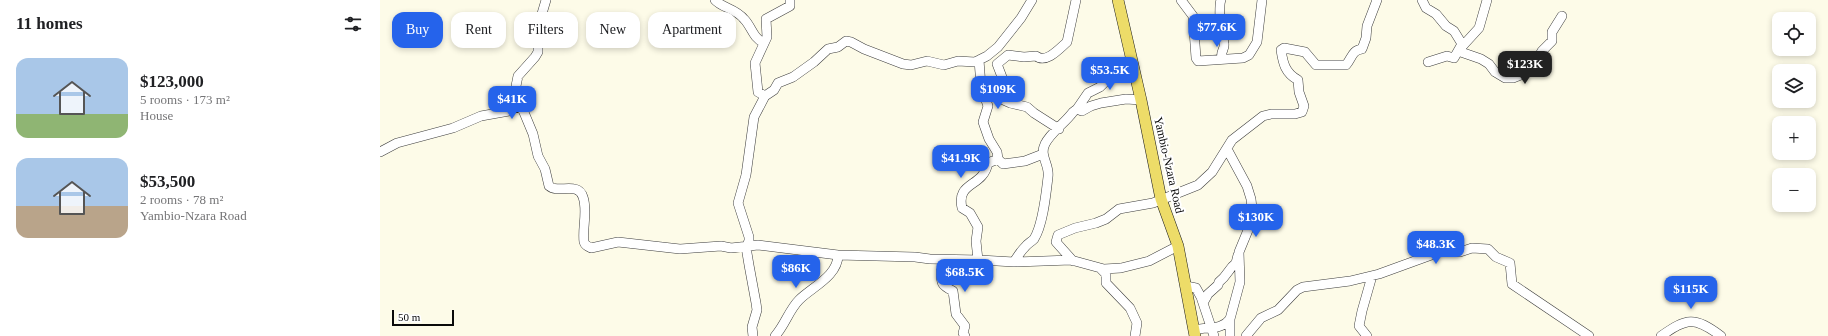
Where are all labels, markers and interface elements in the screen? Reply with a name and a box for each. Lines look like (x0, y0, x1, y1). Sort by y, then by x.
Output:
chip: Buy (392, 12, 443, 48)
chip: Rent (451, 12, 506, 48)
chip: Filters (514, 12, 578, 48)
chip: New (586, 12, 640, 48)
chip: Apartment (648, 12, 736, 48)
map controls (1772, 12, 1816, 212)
button: locate (1772, 12, 1816, 56)
icon: filters (342, 13, 364, 35)
text: 11 homes (16, 14, 83, 33)
pin: $77.6K (1184, 14, 1250, 48)
text: $77.6K (1197, 19, 1237, 34)
pin: $123K (1497, 51, 1553, 85)
text: $123K (1507, 56, 1543, 71)
pin: $53.5K (1077, 57, 1143, 91)
text: $53.5K (1090, 62, 1130, 77)
button: layers (1772, 64, 1816, 108)
text: $123,000 (140, 72, 204, 91)
icon: home (48, 74, 96, 122)
pin: $109K (970, 76, 1026, 110)
text: $109K (980, 81, 1016, 96)
pin: $41K (488, 86, 536, 120)
text: $41K (497, 91, 527, 106)
text: 5 rooms · 173 m² (140, 92, 230, 107)
text: House (140, 108, 173, 123)
street label: Yambio-Nzara Road (1151, 115, 1187, 215)
button: + (1772, 116, 1816, 160)
pin: $41.9K (928, 145, 994, 179)
text: $41.9K (941, 150, 981, 165)
button: − (1772, 168, 1816, 212)
text: $53,500 (140, 172, 195, 191)
icon: home (48, 174, 96, 222)
text: 2 rooms · 78 m² (140, 192, 223, 207)
pin: $130K (1228, 204, 1284, 238)
text: Yambio-Nzara Road (140, 208, 247, 223)
text: $130K (1238, 209, 1274, 224)
pin: $48.3K (1403, 231, 1469, 265)
text: $48.3K (1416, 236, 1456, 251)
pin: $86K (772, 255, 820, 289)
pin: $68.5K (932, 259, 998, 293)
text: $86K (781, 260, 811, 275)
text: $68.5K (945, 264, 985, 279)
pin: $115K (1663, 276, 1719, 310)
text: $115K (1673, 281, 1709, 296)
scale bar (392, 308, 454, 327)
text: 50 m (398, 311, 420, 323)

